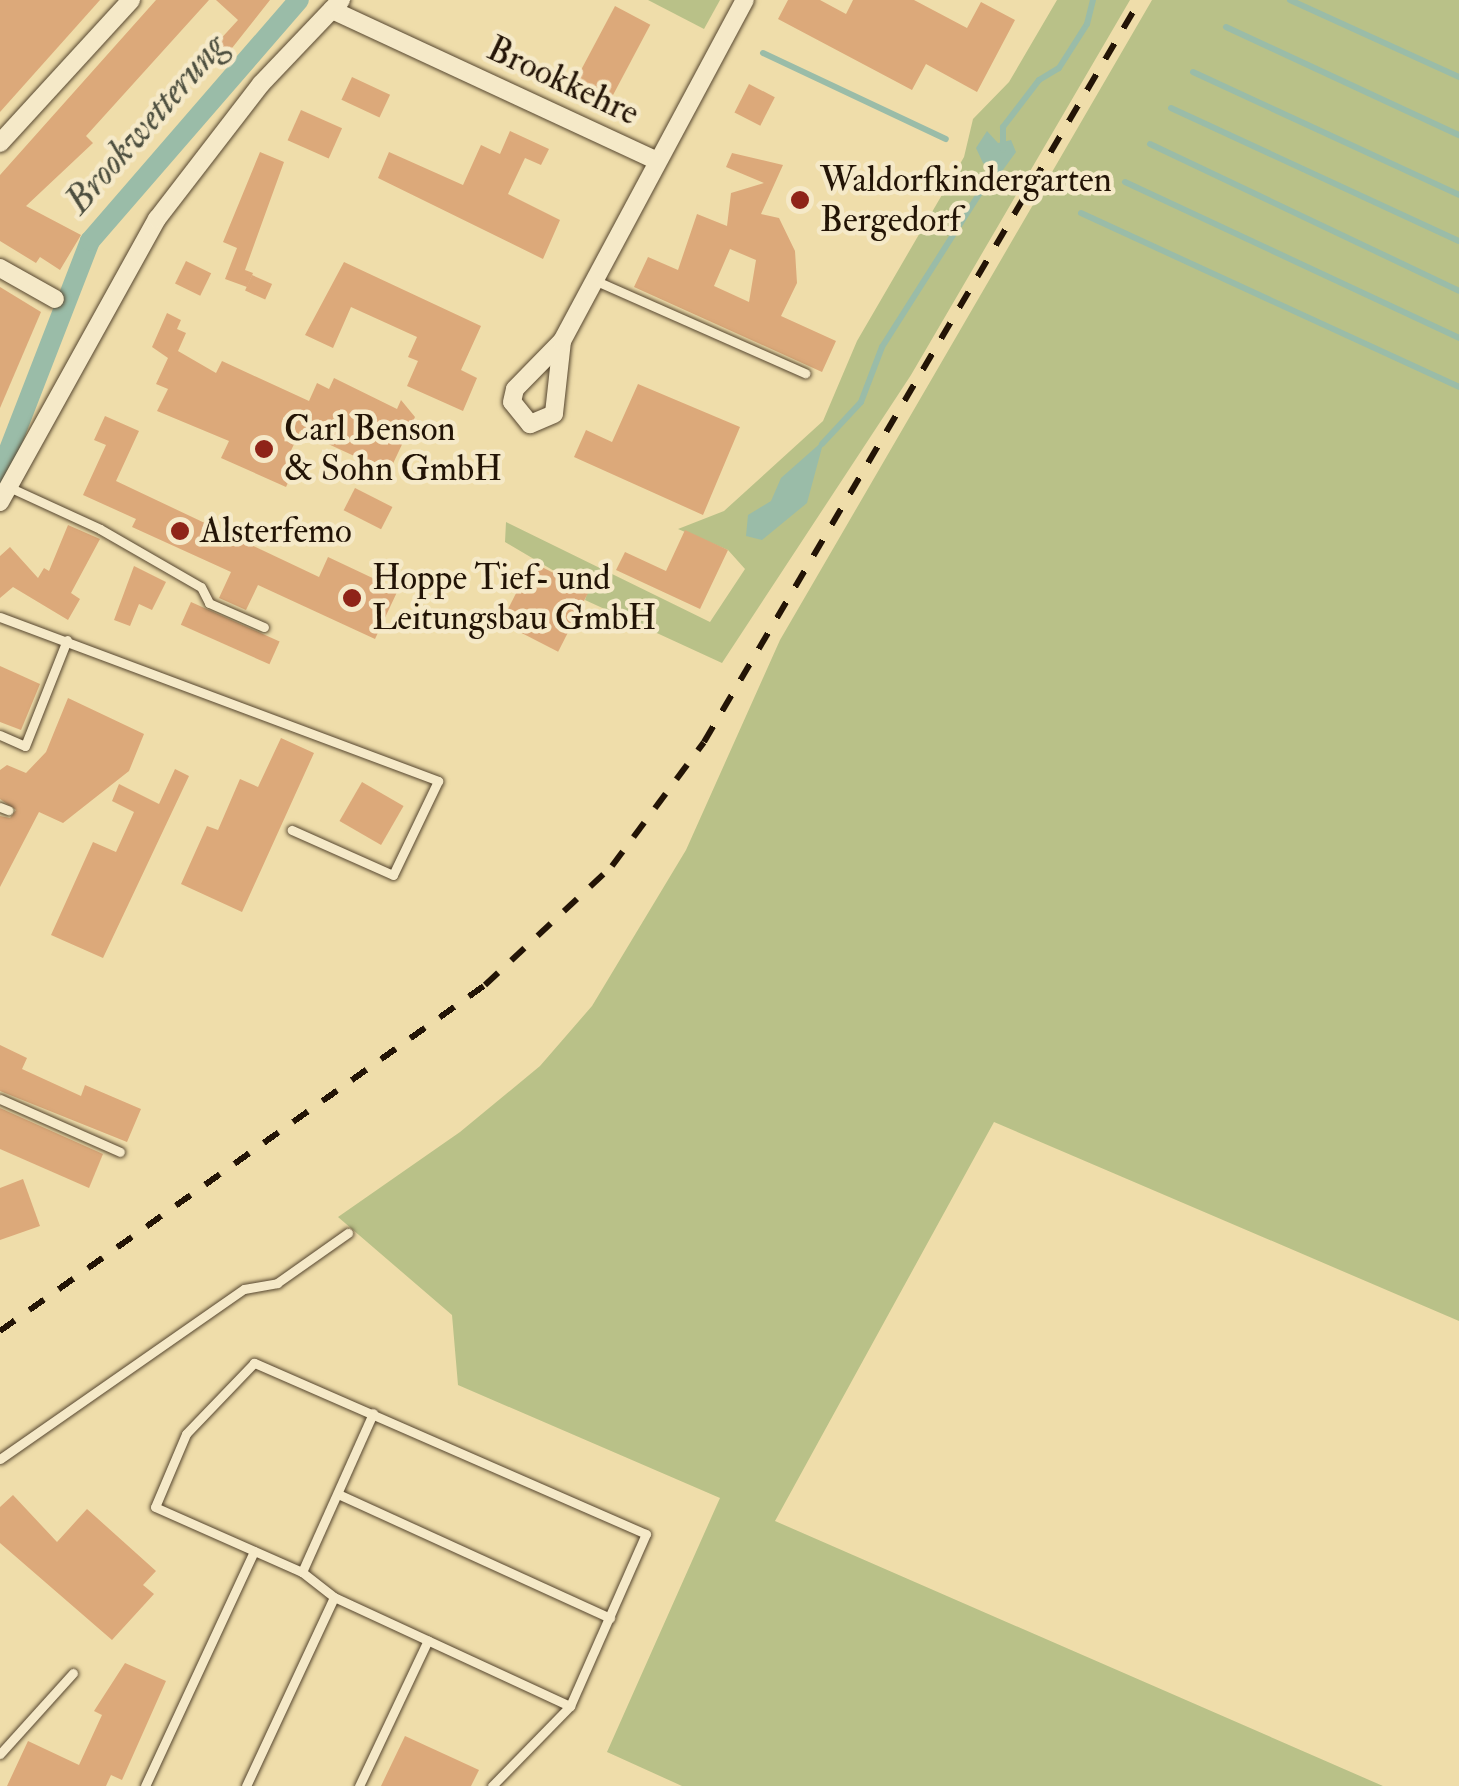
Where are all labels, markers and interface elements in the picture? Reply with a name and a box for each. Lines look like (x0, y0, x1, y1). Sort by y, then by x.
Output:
water label: Brookwetterung (55, 25, 237, 223)
street label: Brookkehre (480, 28, 646, 134)
place label: Waldorfkindergarten Bergedorf (820, 159, 1112, 241)
marker: Waldorfkindergarten Bergedorf (789, 189, 811, 211)
place label: Carl Benson & Sohn GmbH (284, 408, 502, 490)
marker: Carl Benson & Sohn GmbH (253, 438, 275, 460)
place label: Alsterfemo (200, 510, 352, 552)
marker: Alsterfemo (169, 520, 191, 542)
place label: Hoppe Tief- und Leitungsbau GmbH (372, 557, 657, 639)
marker: Hoppe Tief- und Leitungsbau GmbH (341, 587, 363, 609)

